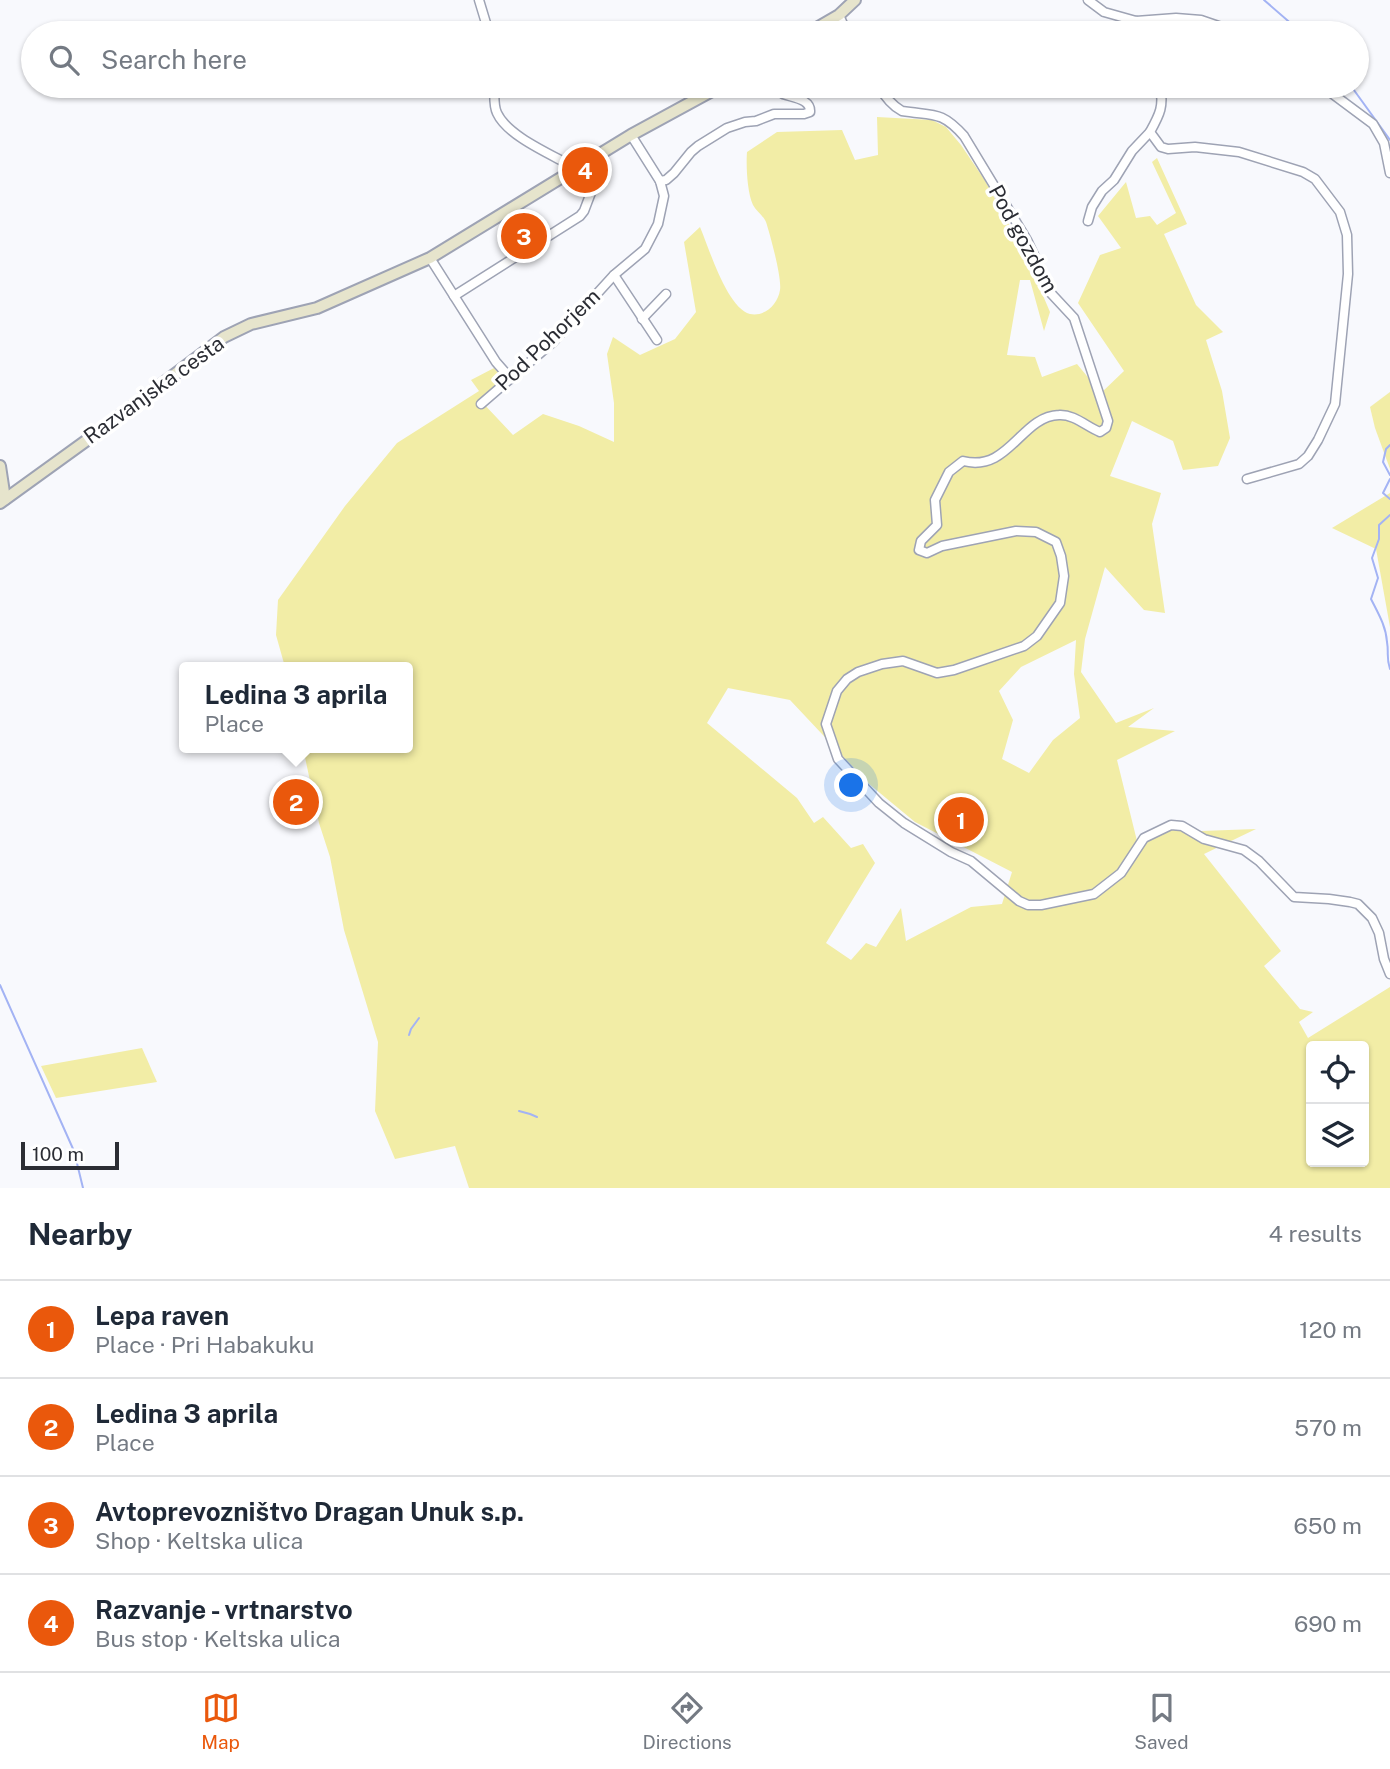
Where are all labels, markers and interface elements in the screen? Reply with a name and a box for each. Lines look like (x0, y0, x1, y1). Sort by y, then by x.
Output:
search box (21, 21, 1369, 98)
icon: search (45, 41, 83, 79)
text: Search here (101, 44, 247, 75)
pin: 4 (562, 144, 608, 196)
street label: Pod gozdom (984, 180, 1063, 297)
pin: 3 (501, 210, 547, 262)
street label: Pod Pohorjem (490, 284, 605, 396)
street label: Razvanjska cesta (79, 330, 229, 449)
popup (179, 662, 413, 753)
text: Ledina 3 aprila (204, 679, 388, 710)
text: Place (204, 710, 264, 737)
your location (834, 768, 868, 802)
pin: 2 (273, 776, 319, 828)
pin: 1 (938, 794, 984, 846)
map controls (1306, 1041, 1369, 1167)
button: locate (1306, 1041, 1369, 1104)
button: layers (1306, 1104, 1369, 1167)
scale bar (21, 1139, 119, 1171)
text: 100 m (32, 1143, 84, 1165)
text: Nearby (28, 1216, 132, 1252)
text: 4 results (1268, 1220, 1362, 1247)
text: Lepa raven (95, 1300, 229, 1331)
text: 1 (46, 1316, 56, 1343)
text: 120 m (1299, 1316, 1362, 1343)
text: Place · Pri Habakuku (95, 1331, 314, 1358)
text: Ledina 3 aprila (95, 1398, 278, 1429)
text: 2 (44, 1414, 58, 1441)
text: 570 m (1294, 1414, 1362, 1441)
text: Place (95, 1429, 155, 1456)
text: Avtoprevozništvo Dragan Unuk s.p. (95, 1496, 524, 1527)
text: 3 (43, 1512, 59, 1539)
text: 650 m (1293, 1512, 1362, 1539)
text: Shop · Keltska ulica (95, 1527, 303, 1554)
text: Razvanje - vrtnarstvo (95, 1594, 353, 1625)
text: 4 (43, 1610, 59, 1637)
text: 690 m (1294, 1610, 1362, 1637)
text: Bus stop · Keltska ulica (95, 1625, 341, 1652)
tab: Map (201, 1689, 240, 1753)
tab: Directions (642, 1689, 732, 1753)
tab: Saved (1134, 1689, 1189, 1753)

